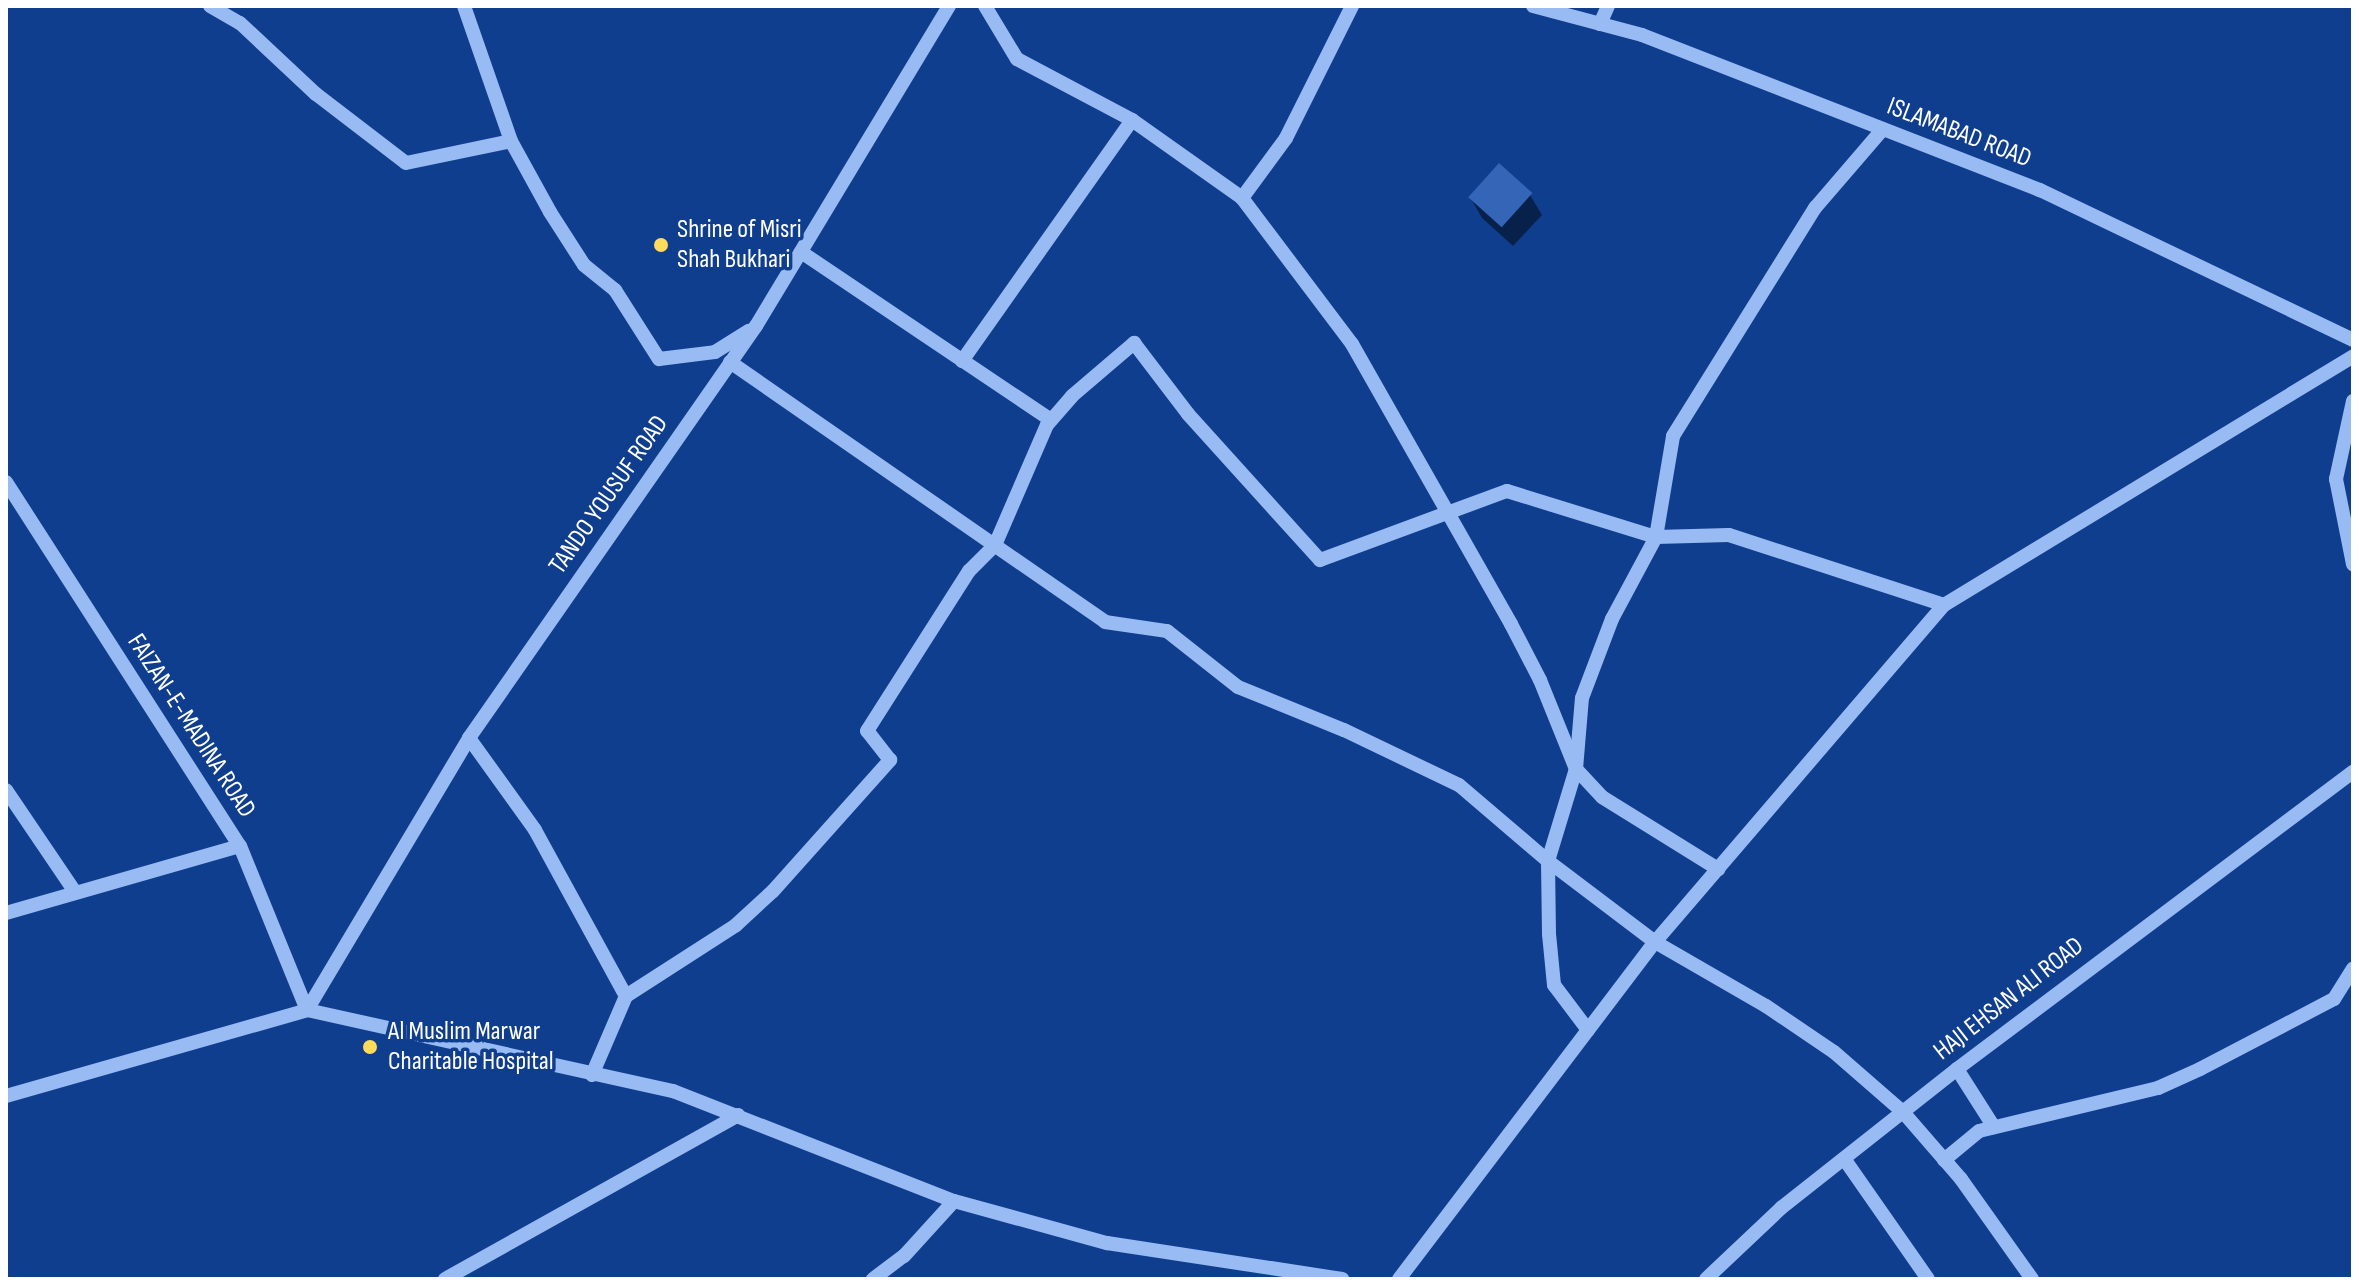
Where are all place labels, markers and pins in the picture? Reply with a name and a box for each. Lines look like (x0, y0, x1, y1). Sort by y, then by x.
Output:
place label: Shrine of Misri Shah Bukhari (677, 214, 802, 276)
marker: Shrine of Misri Shah Bukhari (652, 236, 670, 254)
place label: Al Muslim Marwar Charitable Hospital (388, 1016, 554, 1078)
marker: Al Muslim Marwar Charitable Hospital (359, 1036, 381, 1058)

